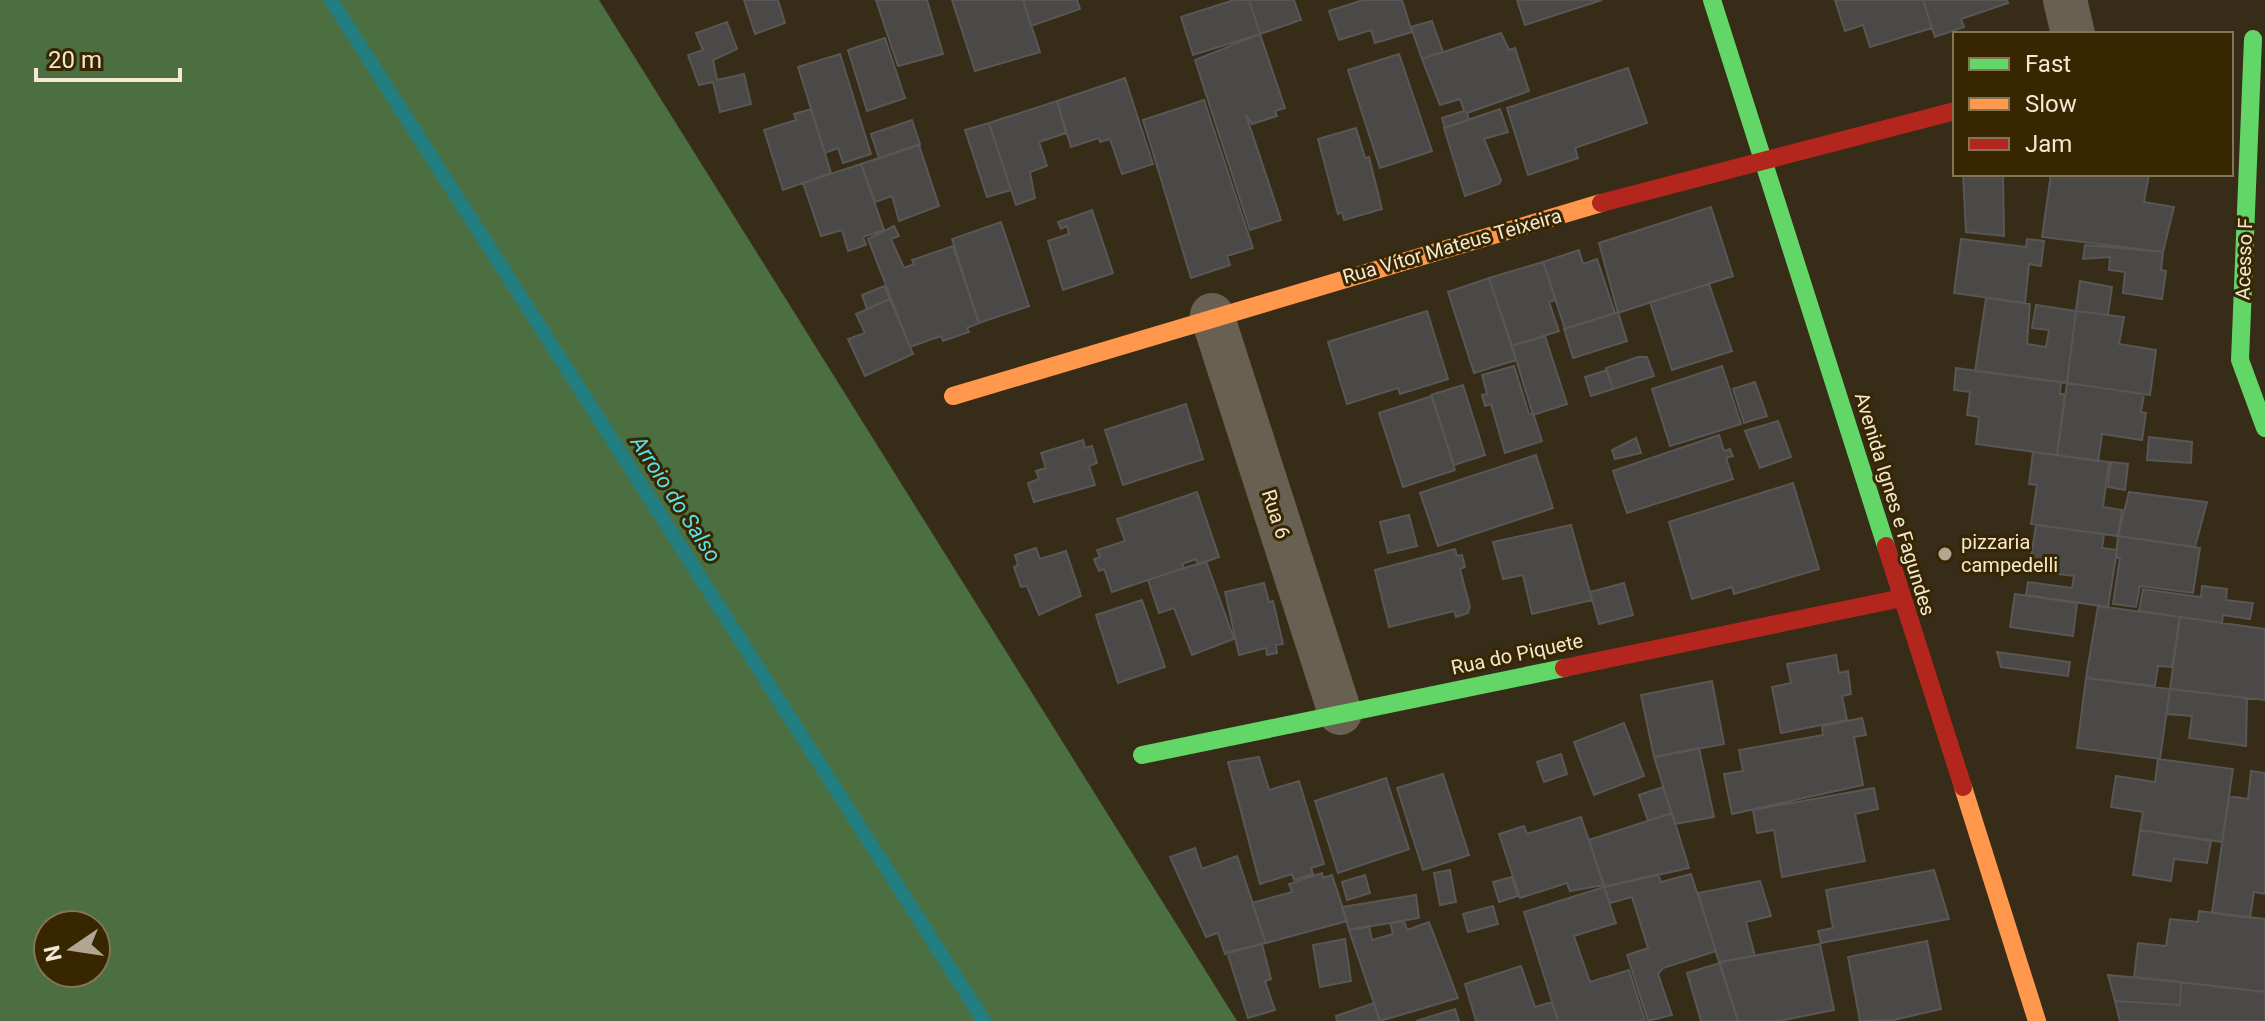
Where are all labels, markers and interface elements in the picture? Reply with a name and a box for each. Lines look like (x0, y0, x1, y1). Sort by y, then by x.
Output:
scale bar (36, 32, 180, 82)
legend (1953, 32, 2233, 176)
text: 20 m (48, 46, 102, 74)
text: Fast (2025, 50, 2071, 78)
text: Slow (2025, 90, 2077, 118)
text: Jam (2025, 130, 2072, 158)
street label: Rua Vítor Mateus Teixeira (1340, 203, 1564, 289)
street label: Acesso F (2231, 218, 2257, 300)
street label: Avenida Ignes e Fagundes (1850, 390, 1940, 618)
water label: Arroio do Salso (625, 430, 726, 567)
street label: Rua 6 (1257, 486, 1295, 542)
place label: pizzaria campedelli (1961, 530, 2058, 577)
marker: pizzaria campedelli (1936, 545, 1954, 563)
street label: Rua do Piquete (1449, 628, 1585, 680)
north arrow (32, 909, 112, 989)
text: N (39, 943, 67, 964)

